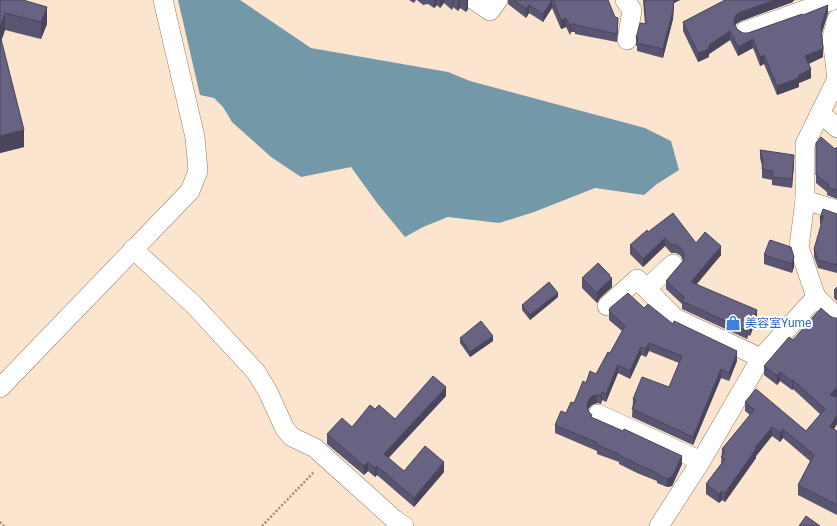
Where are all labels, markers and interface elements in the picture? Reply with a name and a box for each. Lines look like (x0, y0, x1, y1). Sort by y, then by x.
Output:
shop icon: 美容室Yume (724, 314, 742, 332)
place label: 美容室Yume (745, 316, 811, 330)

